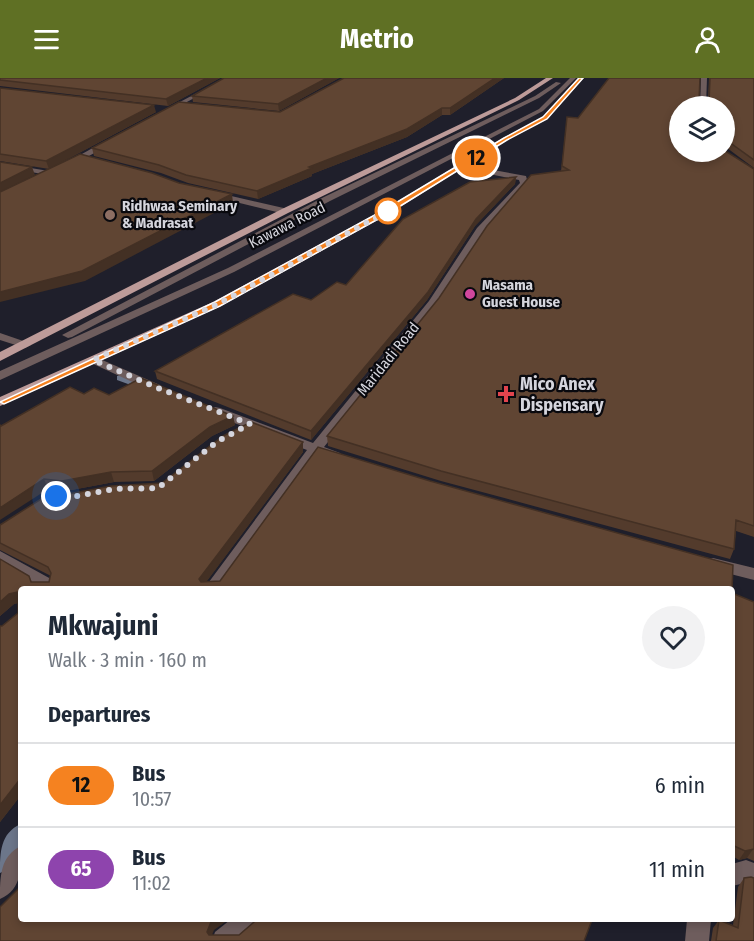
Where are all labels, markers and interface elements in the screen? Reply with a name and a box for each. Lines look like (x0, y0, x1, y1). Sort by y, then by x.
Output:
icon: menu (30, 23, 63, 56)
text: Metrio (340, 23, 414, 55)
icon: person (691, 23, 724, 56)
map controls (669, 96, 735, 162)
button: layers (669, 96, 735, 162)
line badge: 12 (449, 138, 503, 178)
text: 12 (467, 145, 485, 171)
place label: Ridhwaa Seminary & Madrasat (122, 197, 238, 232)
street label: Kawawa Road (246, 198, 328, 252)
unlabelled marker (375, 198, 401, 224)
marker: Ridhwaa Seminary & Madrasat (103, 208, 117, 222)
place label: Masama Guest House (482, 276, 561, 311)
marker: Masama Guest House (463, 287, 477, 301)
street label: Maridadi Road (353, 319, 423, 399)
place label: Mico Anex Dispensary (520, 373, 604, 416)
marker: Mico Anex Dispensary (497, 385, 515, 403)
your location (41, 481, 71, 511)
button: heart (642, 606, 705, 669)
text: Mkwajuni (48, 609, 159, 642)
text: Walk · 3 min · 160 m (48, 648, 207, 672)
text: Departures (48, 701, 150, 728)
text: Bus (132, 760, 165, 787)
text: 12 (72, 772, 90, 798)
text: 6 min (655, 772, 705, 799)
text: 10:57 (132, 787, 171, 811)
text: Bus (132, 844, 165, 871)
text: 65 (70, 856, 92, 882)
text: 11 min (649, 856, 705, 883)
text: 11:02 (132, 871, 171, 895)

